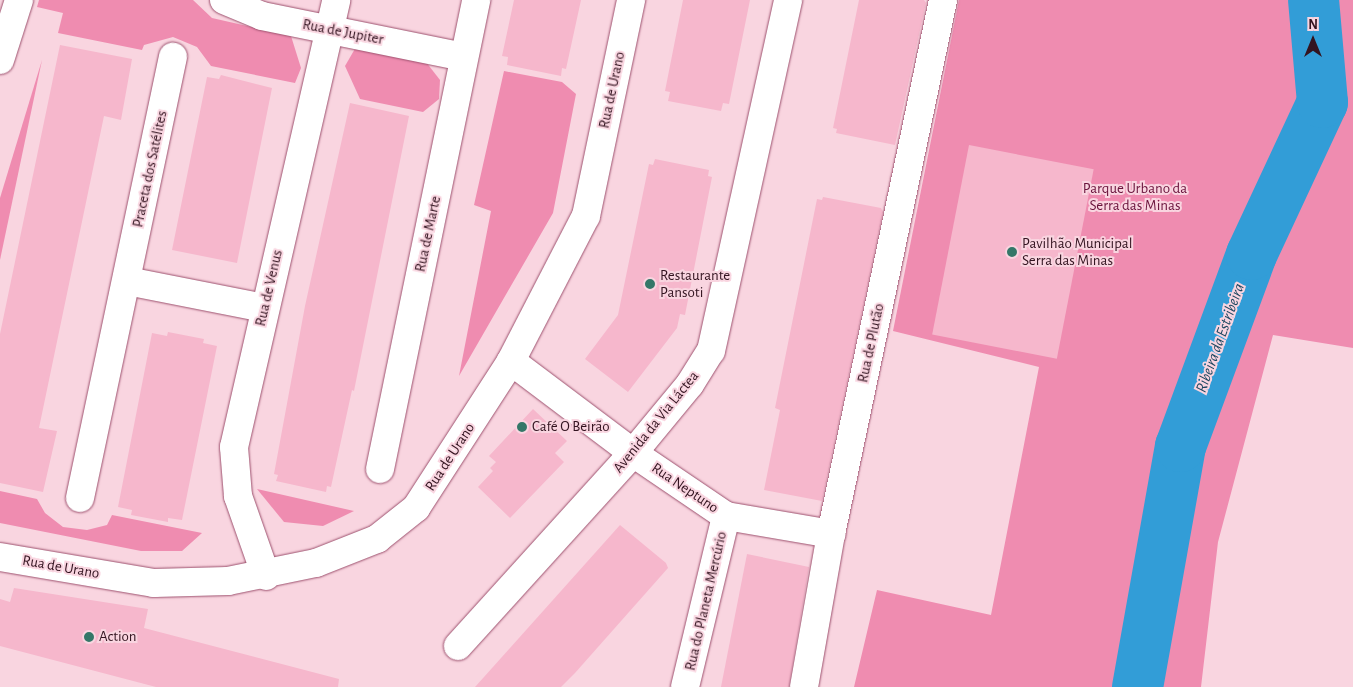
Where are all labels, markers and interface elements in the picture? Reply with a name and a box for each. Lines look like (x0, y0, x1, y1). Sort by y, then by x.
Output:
street label: Rua de Jupiter (301, 15, 385, 49)
north arrow (1288, 15, 1338, 65)
text: N (1308, 18, 1318, 32)
street label: Rua de Urano (595, 50, 629, 130)
street label: Praceta dos Satélites (129, 109, 171, 229)
park label: Parque Urbano da Serra das Minas (1083, 179, 1187, 214)
street label: Rua de Marte (411, 194, 445, 274)
place label: Pavilhão Municipal Serra das Minas (1022, 234, 1132, 269)
marker: Pavilhão Municipal Serra das Minas (1006, 246, 1018, 258)
street label: Rua de Venus (251, 248, 287, 328)
place label: Restaurante Pansoti (660, 266, 730, 301)
marker: Restaurante Pansoti (644, 278, 656, 290)
water label: Ribeira da Estribeira (1191, 281, 1249, 395)
street label: Rua de Plutão (854, 302, 888, 384)
street label: Avenida da Via Láctea (609, 367, 703, 477)
place label: Café O Beirão (532, 418, 610, 436)
street label: Rua de Urano (421, 419, 479, 495)
marker: Café O Beirão (516, 421, 528, 433)
street label: Rua Neptuno (648, 459, 722, 517)
street label: Rua do Planeta Mercúrio (681, 530, 731, 672)
street label: Rua de Urano (21, 551, 101, 583)
place label: Action (99, 628, 137, 646)
marker: Action (83, 631, 95, 643)

